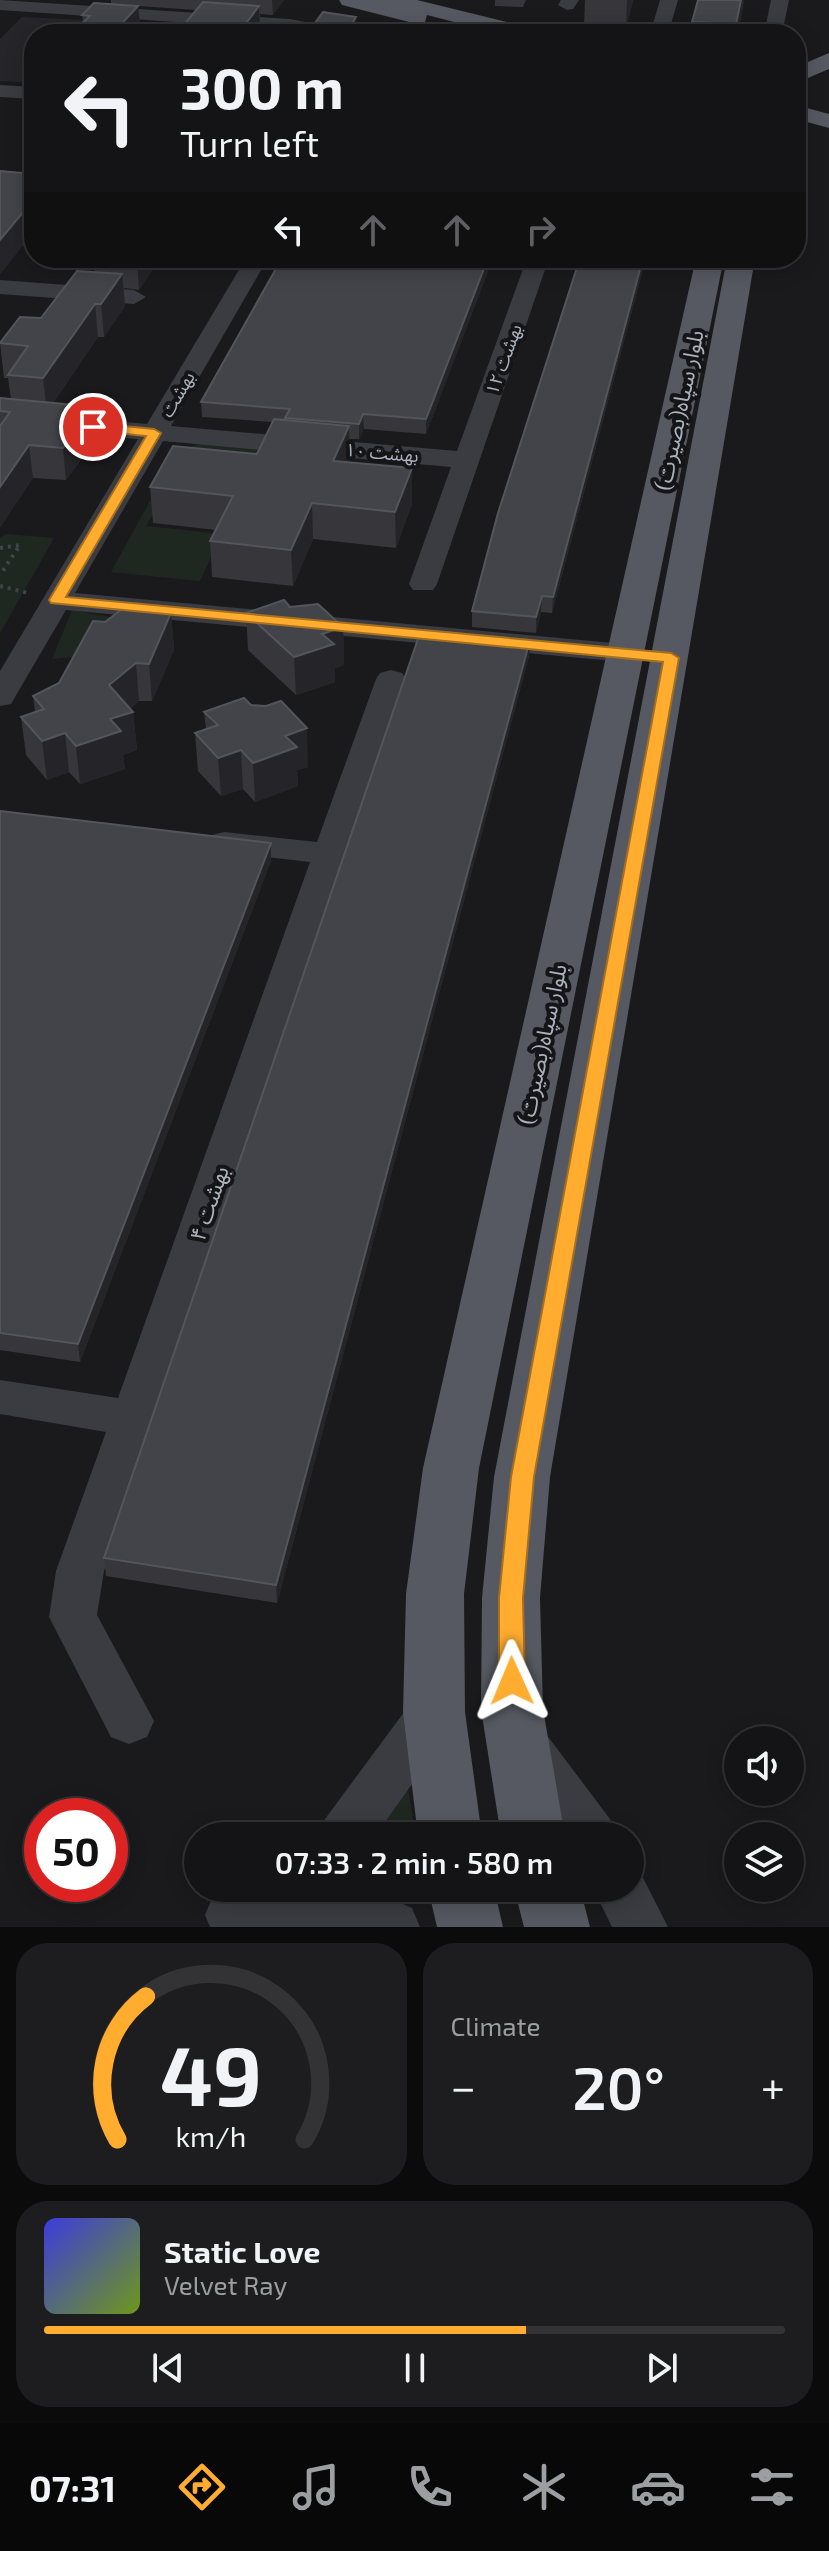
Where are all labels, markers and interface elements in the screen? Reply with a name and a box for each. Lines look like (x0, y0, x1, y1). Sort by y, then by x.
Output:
text: 300 m (180, 53, 344, 120)
icon: left (48, 56, 152, 160)
text: Turn left (180, 121, 319, 164)
icon: left (267, 208, 311, 252)
icon: ahead (351, 208, 395, 252)
icon: ahead (435, 208, 479, 252)
icon: right (519, 208, 563, 252)
street label: بهشت ۱۲ (480, 321, 526, 397)
street label: بلوار سپاه(بصیرت) (648, 327, 711, 493)
street label: بهشت (155, 367, 199, 421)
pin (59, 393, 127, 461)
icon: arrive (71, 405, 115, 449)
street label: بهشت ۱۰ (344, 438, 420, 466)
street label: بلوار سپاه(بصیرت) (511, 961, 574, 1127)
street label: بهشت ۴ (183, 1162, 234, 1244)
position arrow (470, 1639, 554, 1723)
map controls (724, 1726, 804, 1902)
button: sound (724, 1726, 804, 1806)
speed limit sign: 50 (24, 1798, 128, 1902)
button: layers (724, 1822, 804, 1902)
text: 07:33 · 2 min · 580 m (275, 1844, 553, 1880)
text: Climate (451, 2010, 540, 2041)
text: 49 (160, 2023, 262, 2123)
text: 20° (572, 2050, 665, 2122)
text: − (451, 2059, 476, 2112)
text: + (761, 2059, 785, 2112)
text: km/h (176, 2118, 247, 2153)
text: Static Love (164, 2233, 320, 2269)
text: Velvet Ray (164, 2269, 287, 2300)
icon: previous (146, 2346, 190, 2390)
icon: pause (393, 2346, 437, 2390)
icon: next (640, 2346, 684, 2390)
icon: directions (174, 2459, 230, 2515)
icon: music (288, 2459, 344, 2515)
icon: phone (402, 2459, 458, 2515)
icon: climate (516, 2459, 572, 2515)
icon: car (630, 2459, 686, 2515)
icon: filters (744, 2459, 800, 2515)
text: 07:31 (29, 2466, 116, 2509)

